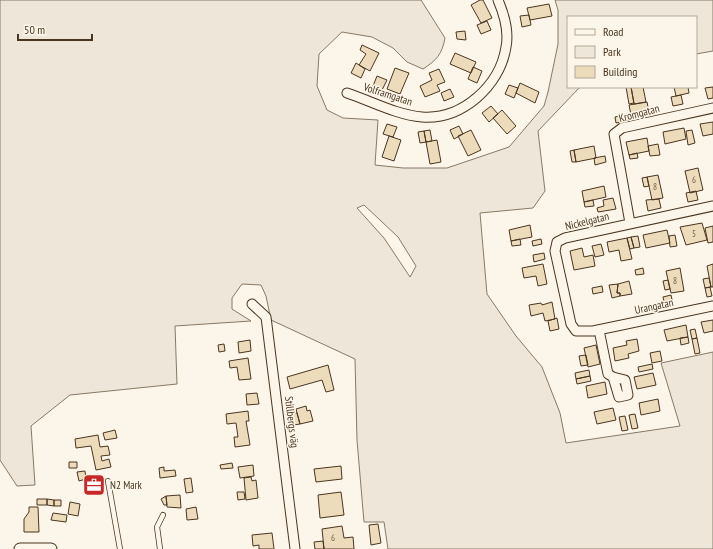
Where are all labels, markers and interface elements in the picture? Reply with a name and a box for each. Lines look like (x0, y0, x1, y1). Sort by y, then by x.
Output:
scale bar (18, 16, 92, 42)
legend (567, 16, 697, 88)
text: 50 m (24, 22, 45, 37)
text: Road (603, 24, 623, 39)
text: Park (603, 44, 621, 59)
text: Building (603, 64, 638, 79)
street label: Volframgatan (361, 79, 414, 109)
street label: Kromgatan (617, 101, 661, 125)
house number: 6 (692, 174, 696, 185)
house number: 8 (653, 181, 657, 192)
street label: Nickelgatan (564, 209, 611, 233)
house number: 5 (692, 228, 696, 239)
house number: 8 (673, 275, 677, 286)
street label: Urangatan (633, 295, 675, 317)
street label: Stillbergs väg (282, 395, 302, 449)
office icon: N2 Mark (81, 472, 107, 498)
place label: N2 Mark (110, 478, 143, 492)
house number: 6 (331, 532, 335, 543)

